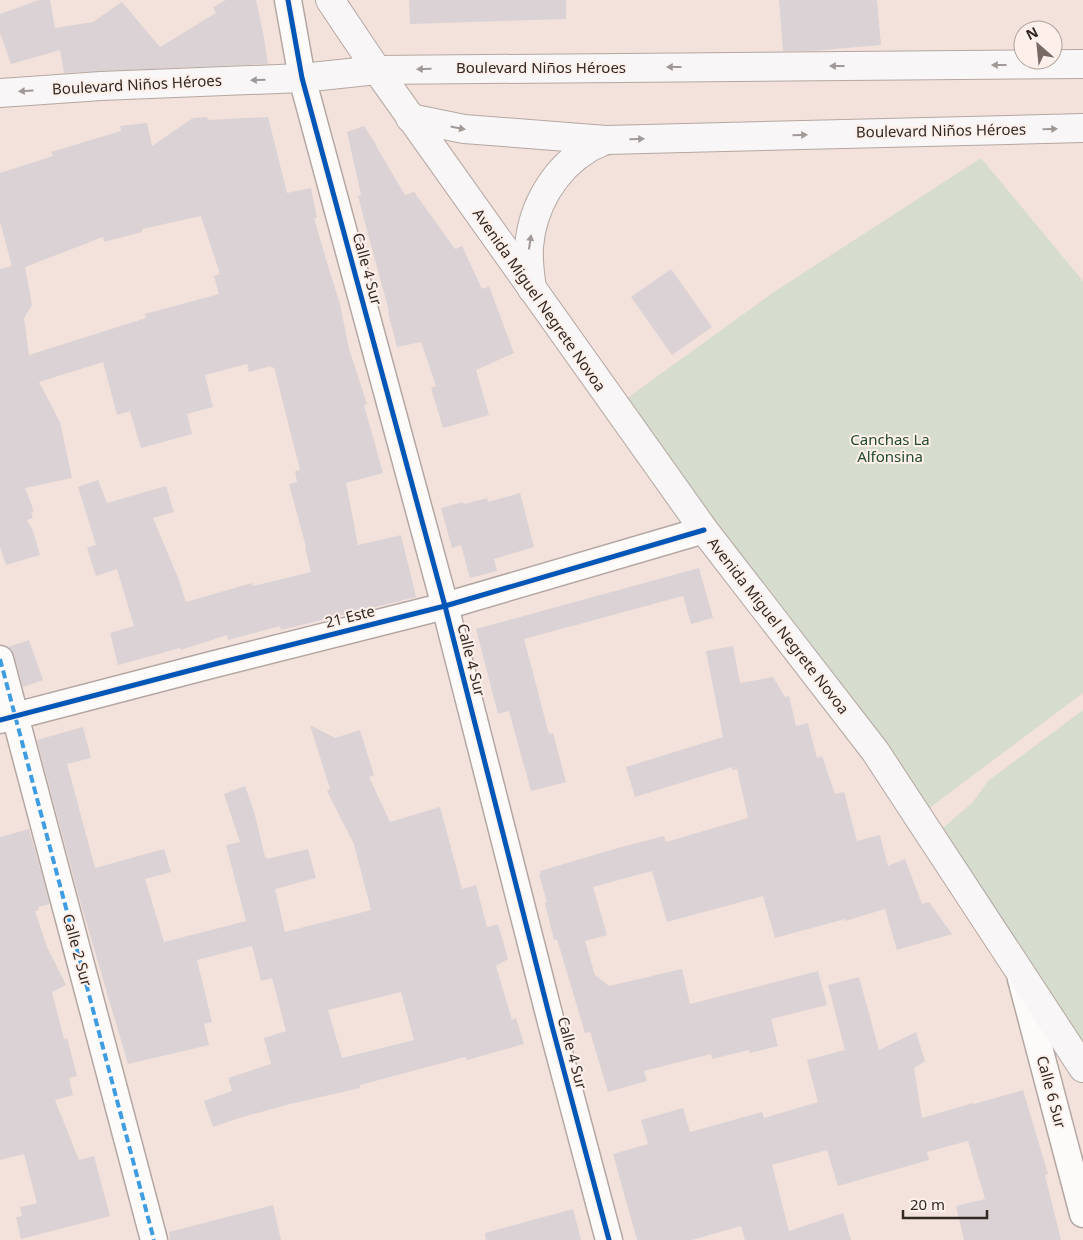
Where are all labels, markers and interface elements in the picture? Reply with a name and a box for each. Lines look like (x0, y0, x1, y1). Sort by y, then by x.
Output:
north arrow (1013, 20, 1063, 70)
text: N (1022, 22, 1041, 44)
street label: Boulevard Niños Héroes (456, 57, 626, 77)
one-way arrow (991, 61, 1007, 69)
one-way arrow (829, 62, 845, 70)
one-way arrow (666, 63, 682, 71)
one-way arrow (416, 65, 432, 73)
street label: Boulevard Niños Héroes (52, 70, 222, 98)
one-way arrow (250, 76, 266, 84)
one-way arrow (18, 88, 34, 96)
street label: Boulevard Niños Héroes (856, 119, 1026, 141)
one-way arrow (450, 124, 466, 132)
one-way arrow (1042, 124, 1058, 132)
one-way arrow (792, 131, 808, 139)
one-way arrow (630, 135, 646, 143)
street label: Avenida Miguel Negrete Novoa (469, 204, 611, 395)
street label: Calle 4 Sur (349, 230, 387, 307)
one-way arrow (526, 234, 534, 250)
park label: Canchas La Alfonsina (850, 429, 930, 466)
street label: Avenida Miguel Negrete Novoa (703, 533, 854, 718)
street label: 21 Este (323, 600, 377, 632)
street label: Calle 4 Sur (453, 621, 491, 698)
street label: Calle 2 Sur (59, 911, 97, 988)
street label: Calle 4 Sur (554, 1014, 592, 1091)
street label: Calle 6 Sur (1033, 1053, 1071, 1130)
scale bar (903, 1188, 987, 1220)
text: 20 m (910, 1194, 945, 1214)

